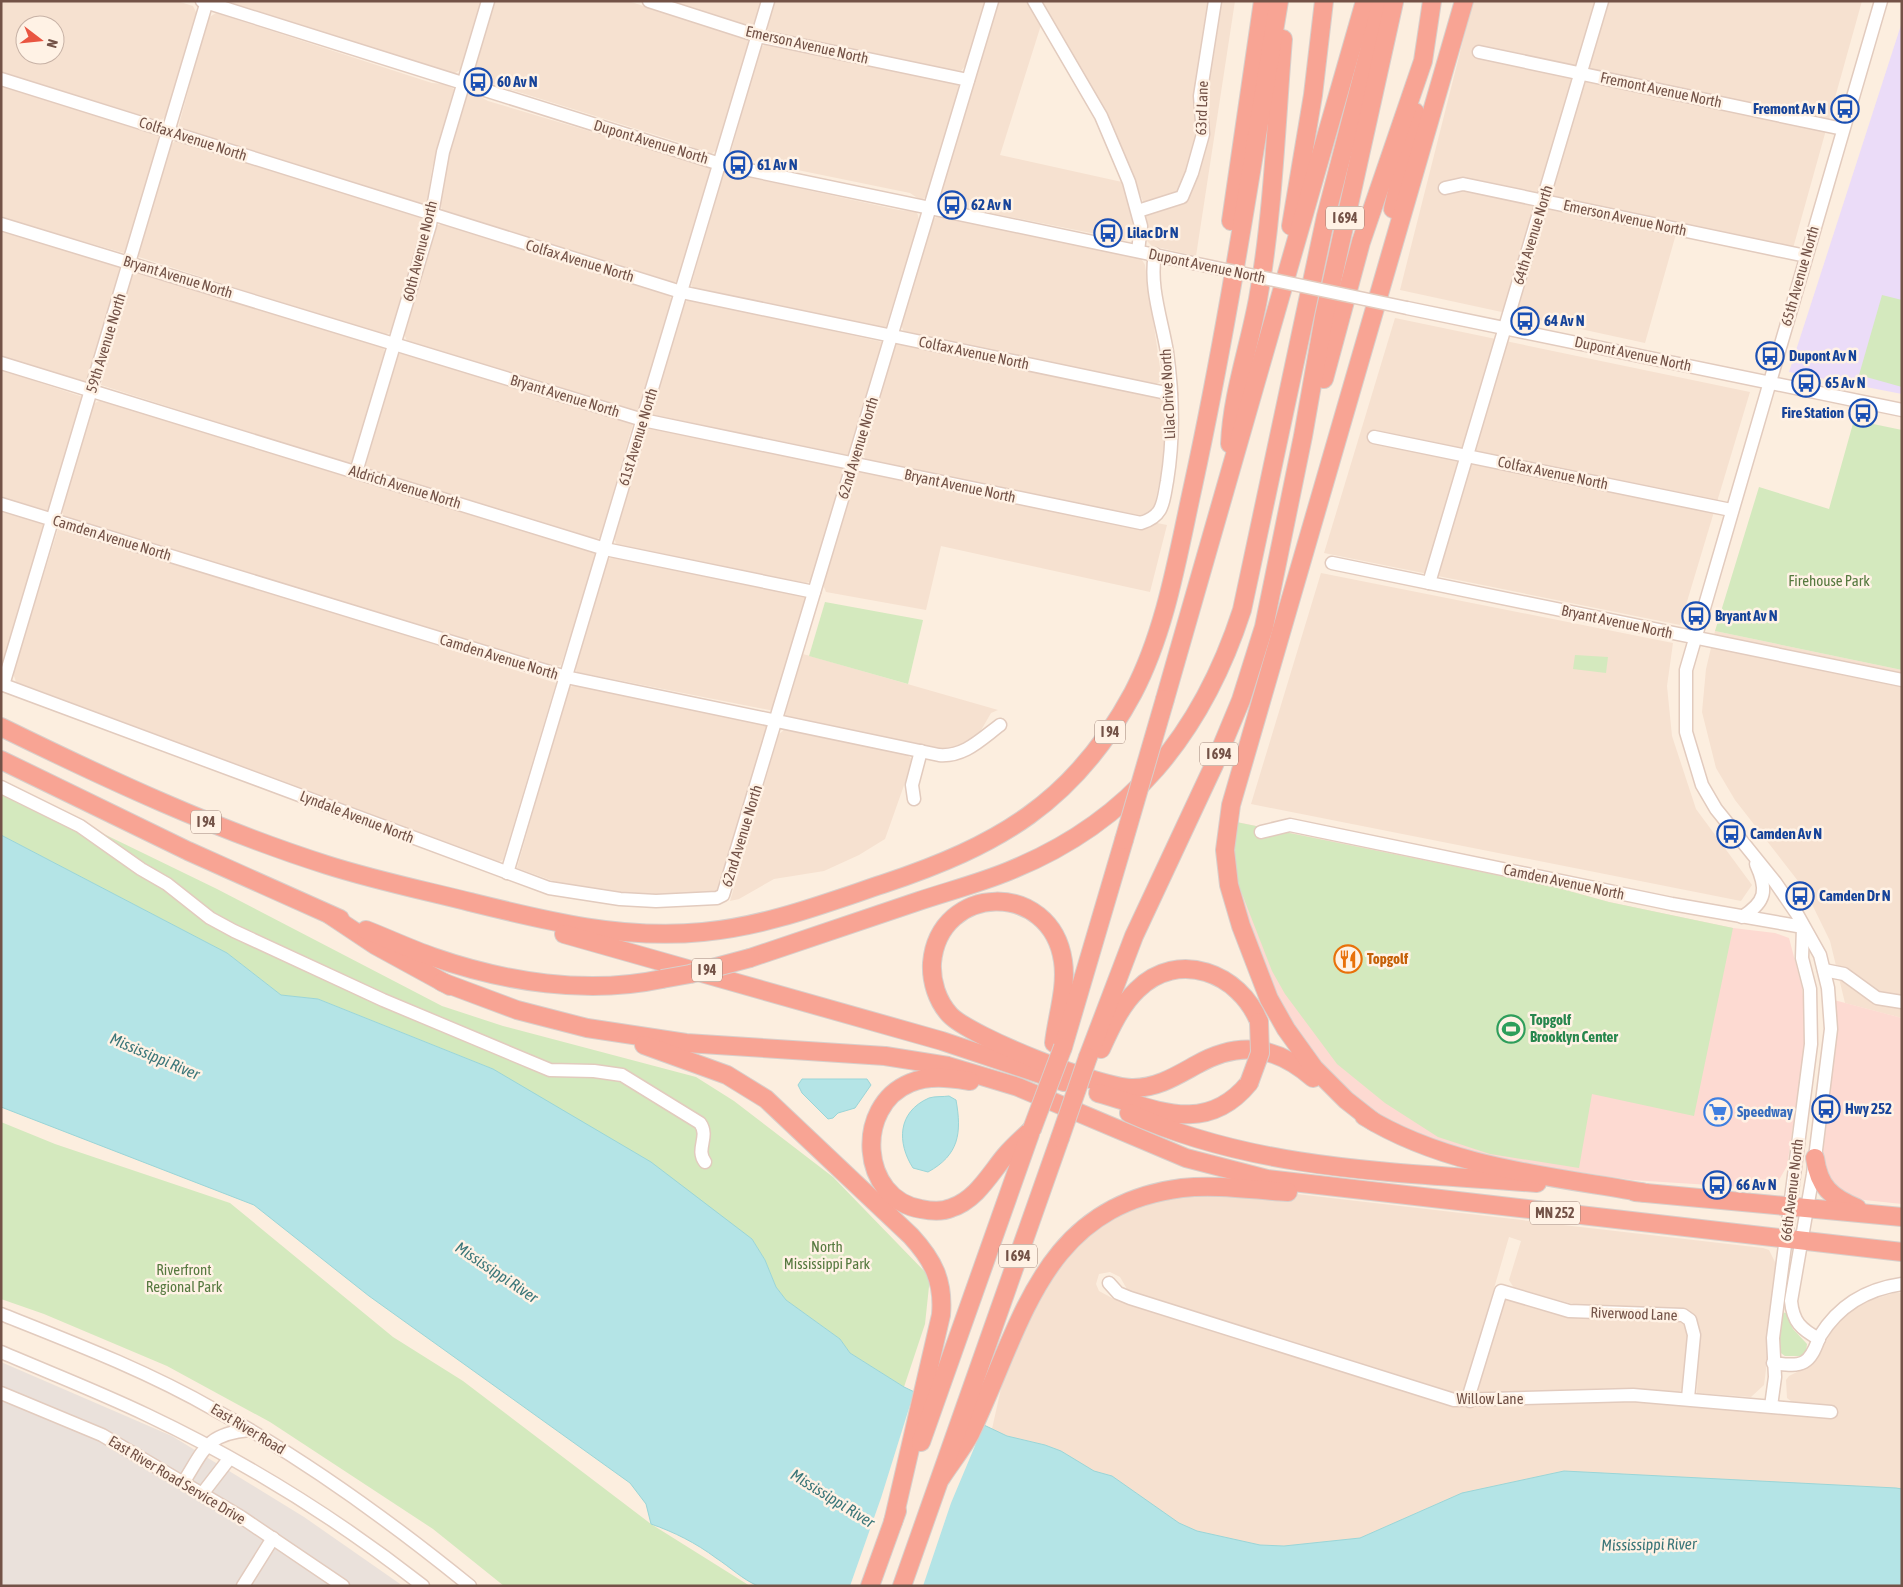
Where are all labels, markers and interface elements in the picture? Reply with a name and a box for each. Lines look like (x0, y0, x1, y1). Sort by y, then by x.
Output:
north arrow (15, 15, 65, 65)
street label: Emerson Avenue North (744, 22, 870, 67)
text: N (44, 37, 61, 50)
bus stop icon: 60 Av N (463, 67, 493, 97)
street label: Fremont Avenue North (1599, 68, 1723, 111)
place label: 60 Av N (497, 73, 538, 90)
street label: 63rd Lane (1192, 80, 1211, 136)
bus stop icon: Fremont Av N (1830, 94, 1860, 124)
place label: Fremont Av N (1753, 100, 1826, 117)
street label: Colfax Avenue North (137, 113, 249, 164)
street label: Dupont Avenue North (592, 116, 710, 167)
bus stop icon: 61 Av N (723, 150, 753, 180)
place label: 61 Av N (757, 156, 798, 173)
street label: 64th Avenue North (1509, 183, 1556, 287)
bus stop icon: 62 Av N (937, 190, 967, 220)
place label: 62 Av N (971, 196, 1012, 213)
street label: Emerson Avenue North (1562, 196, 1688, 239)
street label: 60th Avenue North (399, 199, 440, 303)
road number: I 694 (1326, 207, 1364, 230)
bus stop icon: Lilac Dr N (1093, 218, 1123, 248)
place label: Lilac Dr N (1127, 224, 1179, 241)
street label: 65th Avenue North (1777, 224, 1822, 328)
street label: Colfax Avenue North (524, 236, 636, 285)
street label: Dupont Avenue North (1147, 245, 1267, 286)
street label: Bryant Avenue North (121, 252, 235, 301)
street label: 59th Avenue North (82, 291, 129, 395)
bus stop icon: 64 Av N (1510, 306, 1540, 336)
place label: 64 Av N (1544, 312, 1585, 329)
street label: Colfax Avenue North (917, 333, 1031, 373)
street label: Dupont Avenue North (1573, 333, 1693, 374)
bus stop icon: Dupont Av N (1755, 341, 1785, 371)
place label: Dupont Av N (1789, 347, 1857, 364)
street label: Lilac Drive North (1157, 348, 1178, 440)
bus stop icon: 65 Av N (1791, 368, 1821, 398)
street label: Bryant Avenue North (508, 371, 622, 420)
place label: 65 Av N (1825, 374, 1866, 391)
street label: 61st Avenue North (615, 386, 660, 488)
street label: 62nd Avenue North (834, 395, 881, 501)
bus stop icon: Fire Station (1848, 398, 1878, 428)
place label: Fire Station (1782, 404, 1844, 421)
street label: Colfax Avenue North (1496, 453, 1610, 493)
street label: Aldrich Avenue North (347, 461, 463, 512)
street label: Bryant Avenue North (903, 465, 1017, 506)
street label: Camden Avenue North (51, 511, 174, 564)
park label: Firehouse Park (1788, 572, 1870, 589)
street label: Bryant Avenue North (1560, 601, 1674, 642)
bus stop icon: Bryant Av N (1681, 601, 1711, 631)
place label: Bryant Av N (1715, 607, 1778, 624)
street label: Camden Avenue North (438, 630, 561, 683)
road number: I 94 (1095, 720, 1125, 744)
road number: I 694 (1200, 742, 1238, 766)
street label: 62nd Avenue North (718, 783, 765, 889)
street label: Lyndale Avenue North (298, 787, 417, 846)
road number: I 94 (191, 810, 221, 834)
bus stop icon: Camden Av N (1716, 819, 1746, 849)
place label: Camden Av N (1750, 825, 1822, 842)
street label: Camden Avenue North (1502, 860, 1626, 903)
bus stop icon: Camden Dr N (1785, 881, 1815, 911)
place label: Camden Dr N (1819, 887, 1891, 904)
restaurant icon: Topgolf (1333, 944, 1363, 974)
place label: Topgolf (1367, 950, 1409, 967)
road number: I 94 (692, 958, 722, 982)
place label: Topgolf Brooklyn Center (1530, 1011, 1618, 1045)
sports icon: Topgolf Brooklyn Center (1496, 1014, 1526, 1044)
water label: Mississippi River (107, 1029, 204, 1084)
bus stop icon: Hwy 252 (1811, 1094, 1841, 1124)
supermarket icon: Speedway (1703, 1097, 1733, 1127)
place label: Hwy 252 (1845, 1100, 1892, 1117)
place label: Speedway (1737, 1103, 1794, 1120)
street label: 66th Avenue North (1777, 1138, 1806, 1242)
bus stop icon: 66 Av N (1702, 1170, 1732, 1200)
place label: 66 Av N (1736, 1176, 1777, 1193)
road number: MN 252 (1530, 1202, 1580, 1224)
water label: Mississippi River (452, 1238, 543, 1308)
park label: North Mississippi Park (784, 1238, 871, 1272)
road number: I 694 (999, 1244, 1037, 1268)
park label: Riverfront Regional Park (146, 1261, 223, 1295)
street label: Riverwood Lane (1590, 1303, 1678, 1324)
street label: Willow Lane (1457, 1390, 1524, 1407)
street label: East River Road (208, 1400, 289, 1457)
street label: East River Road Service Drive (106, 1432, 249, 1527)
water label: Mississippi River (787, 1465, 879, 1532)
water label: Mississippi River (1601, 1534, 1698, 1555)

